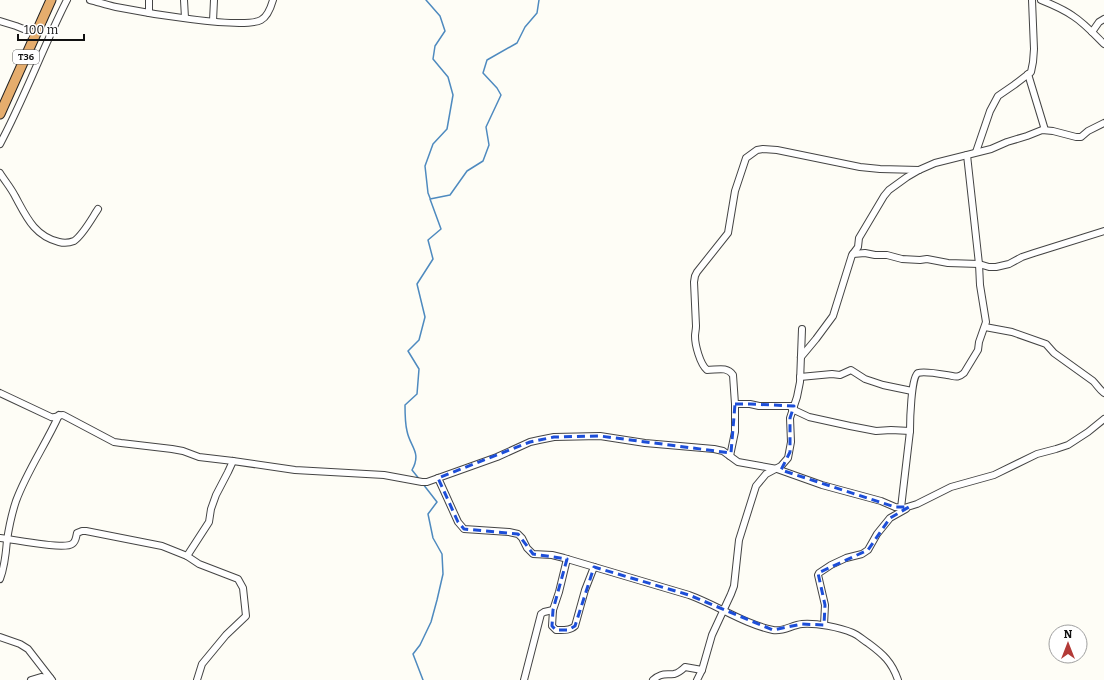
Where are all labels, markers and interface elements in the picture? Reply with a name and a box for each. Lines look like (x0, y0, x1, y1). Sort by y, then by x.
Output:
scale bar (18, 16, 84, 42)
text: 100 m (24, 23, 59, 37)
road number: T36 (13, 50, 39, 64)
north arrow (1048, 624, 1088, 664)
text: N (1064, 628, 1073, 641)

